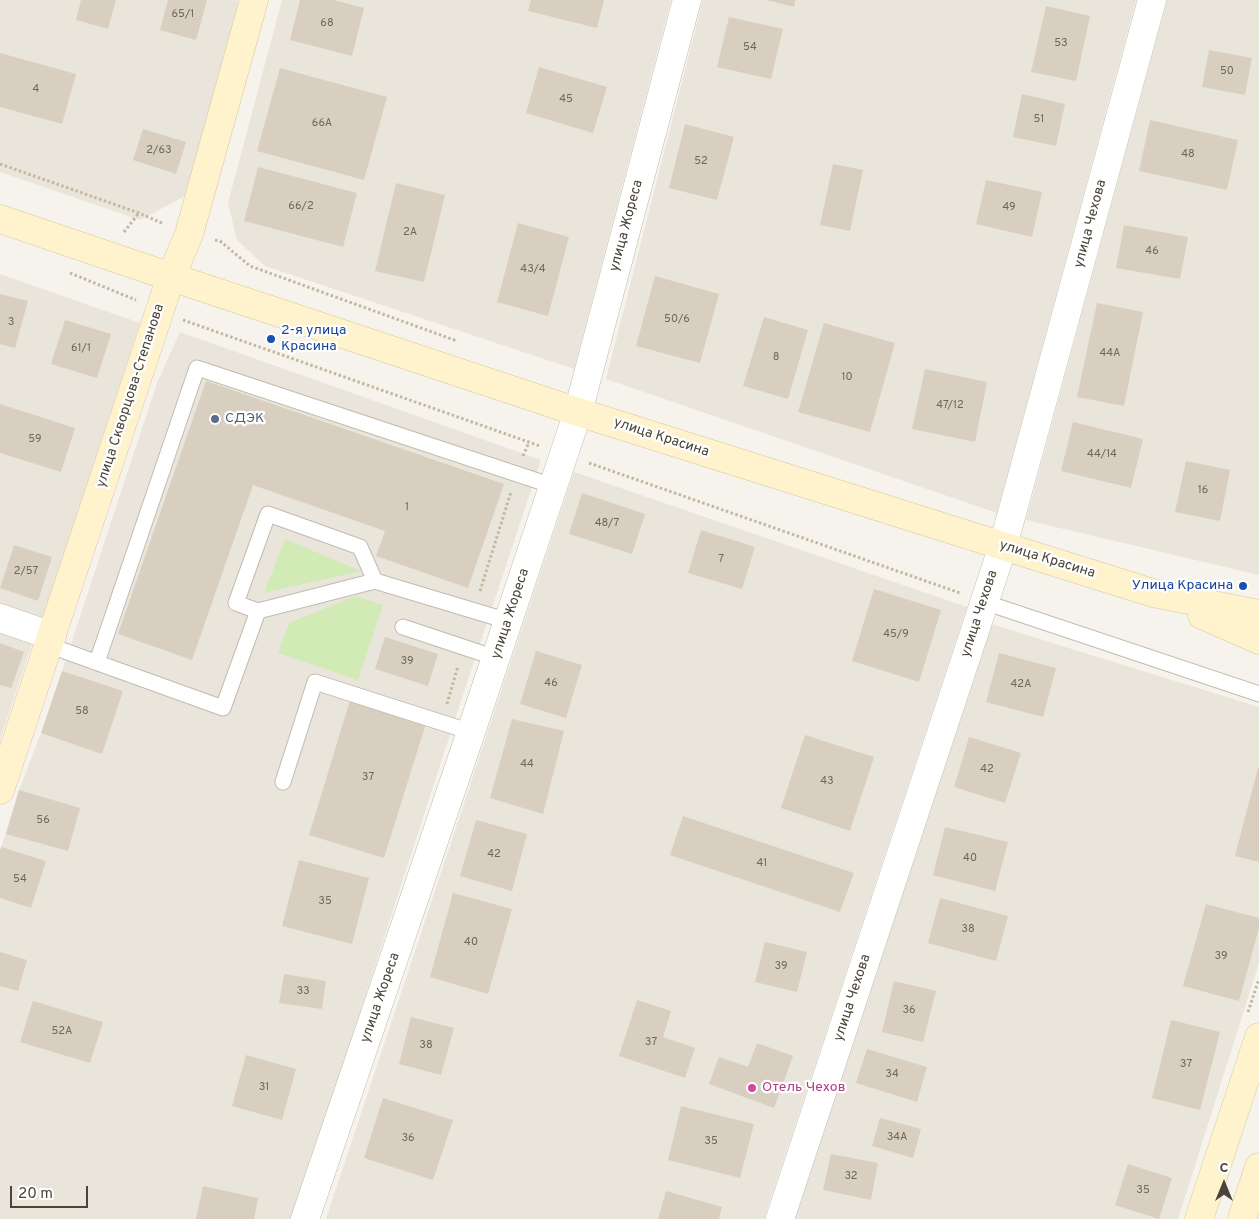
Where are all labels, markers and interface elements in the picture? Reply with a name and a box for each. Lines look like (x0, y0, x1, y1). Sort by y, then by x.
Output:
house number: 65/1 (172, 8, 194, 22)
house number: 68 (320, 17, 334, 31)
house number: 53 (1054, 37, 1068, 51)
house number: 54 (743, 41, 757, 55)
house number: 50 (1220, 65, 1234, 79)
house number: 4 (33, 83, 39, 97)
house number: 45 (559, 93, 573, 107)
house number: 51 (1034, 113, 1044, 127)
house number: 66А (312, 117, 332, 131)
house number: 2/63 (146, 144, 172, 158)
house number: 48 (1181, 148, 1195, 162)
house number: 52 (694, 155, 708, 169)
street label: улица Жореса (607, 178, 647, 274)
street label: улица Чехова (1071, 178, 1111, 270)
house number: 66/2 (288, 200, 314, 214)
house number: 49 (1002, 201, 1016, 215)
house number: 2А (403, 226, 417, 240)
house number: 46 (1145, 245, 1159, 259)
house number: 43/4 (520, 263, 546, 277)
street label: улица Скворцова-Степанова (93, 302, 169, 490)
house number: 50/6 (664, 313, 690, 327)
house number: 3 (8, 316, 14, 330)
place label: 2-я улица Красина (281, 323, 346, 356)
marker: 2-я улица Красина (265, 333, 277, 345)
house number: 61/1 (71, 342, 91, 356)
house number: 44А (1100, 347, 1120, 361)
house number: 8 (773, 351, 779, 365)
house number: 10 (841, 371, 853, 385)
house number: 47/12 (936, 399, 964, 413)
place label: СДЭК (225, 411, 264, 427)
marker: СДЭК (209, 413, 221, 425)
street label: улица Красина (611, 415, 711, 461)
house number: 59 (28, 433, 42, 447)
house number: 44/14 (1087, 448, 1117, 462)
house number: 16 (1198, 484, 1208, 498)
house number: 1 (405, 501, 409, 515)
house number: 48/7 (595, 517, 619, 531)
street label: улица Красина (997, 537, 1097, 583)
house number: 7 (718, 553, 724, 567)
house number: 2/57 (14, 565, 38, 579)
street label: улица Жореса (488, 566, 534, 662)
street label: улица Чехова (958, 568, 1002, 660)
place label: Улица Красина (1132, 578, 1233, 594)
marker: Улица Красина (1237, 580, 1249, 592)
house number: 45/9 (883, 628, 909, 642)
house number: 39 (401, 655, 413, 669)
house number: 46 (544, 677, 558, 691)
house number: 42А (1010, 678, 1032, 692)
house number: 58 (75, 705, 89, 719)
house number: 44 (520, 758, 534, 772)
house number: 42 (980, 763, 994, 777)
house number: 37 (362, 771, 374, 785)
house number: 43 (820, 775, 834, 789)
house number: 56 (36, 814, 50, 828)
house number: 42 (487, 848, 501, 862)
house number: 40 (963, 852, 977, 866)
house number: 41 (757, 857, 767, 871)
house number: 54 (13, 873, 27, 887)
house number: 35 (318, 895, 332, 909)
house number: 38 (961, 923, 975, 937)
house number: 40 (464, 936, 478, 950)
house number: 39 (1215, 950, 1227, 964)
street label: улица Жореса (358, 951, 404, 1045)
street label: улица Чехова (831, 952, 875, 1044)
house number: 39 (775, 960, 787, 974)
house number: 33 (296, 985, 310, 999)
house number: 36 (902, 1004, 916, 1018)
house number: 52А (52, 1025, 72, 1039)
house number: 37 (645, 1036, 657, 1050)
house number: 38 (419, 1039, 433, 1053)
house number: 37 (1180, 1058, 1192, 1072)
house number: 34 (885, 1068, 899, 1082)
place label: Отель Чехов (762, 1080, 845, 1096)
house number: 31 (259, 1081, 269, 1095)
marker: Отель Чехов (746, 1082, 758, 1094)
house number: 34А (887, 1131, 907, 1145)
house number: 36 (401, 1132, 415, 1146)
house number: 35 (704, 1135, 718, 1149)
north arrow (1199, 1159, 1249, 1209)
text: С (1220, 1160, 1228, 1177)
house number: 32 (844, 1170, 858, 1184)
scale bar (12, 1176, 90, 1208)
house number: 35 (1136, 1184, 1150, 1198)
text: 20 m (18, 1185, 53, 1204)

